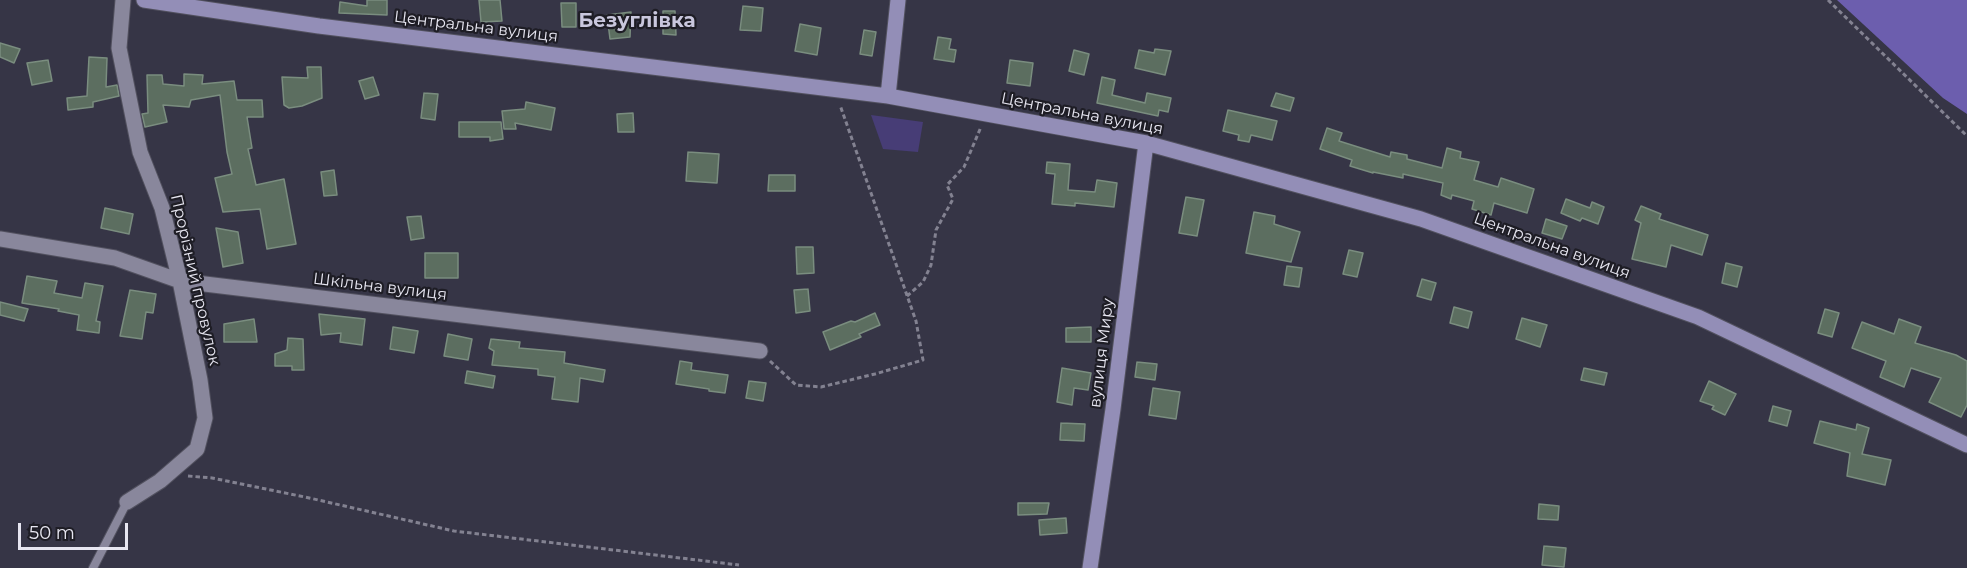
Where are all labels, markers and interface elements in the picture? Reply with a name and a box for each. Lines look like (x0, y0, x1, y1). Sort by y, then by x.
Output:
street label: Центральна вулиця (393, 7, 559, 47)
district label: Безуглівка (578, 9, 696, 33)
street label: Центральна вулиця (999, 89, 1165, 139)
street label: Прорізний провулок (166, 193, 224, 367)
street label: Центральна вулиця (1471, 209, 1633, 283)
street label: Шкільна вулиця (312, 269, 448, 305)
street label: вулиця Миру (1086, 297, 1118, 409)
scale bar (21, 511, 130, 549)
text: 50 m (29, 522, 75, 544)

